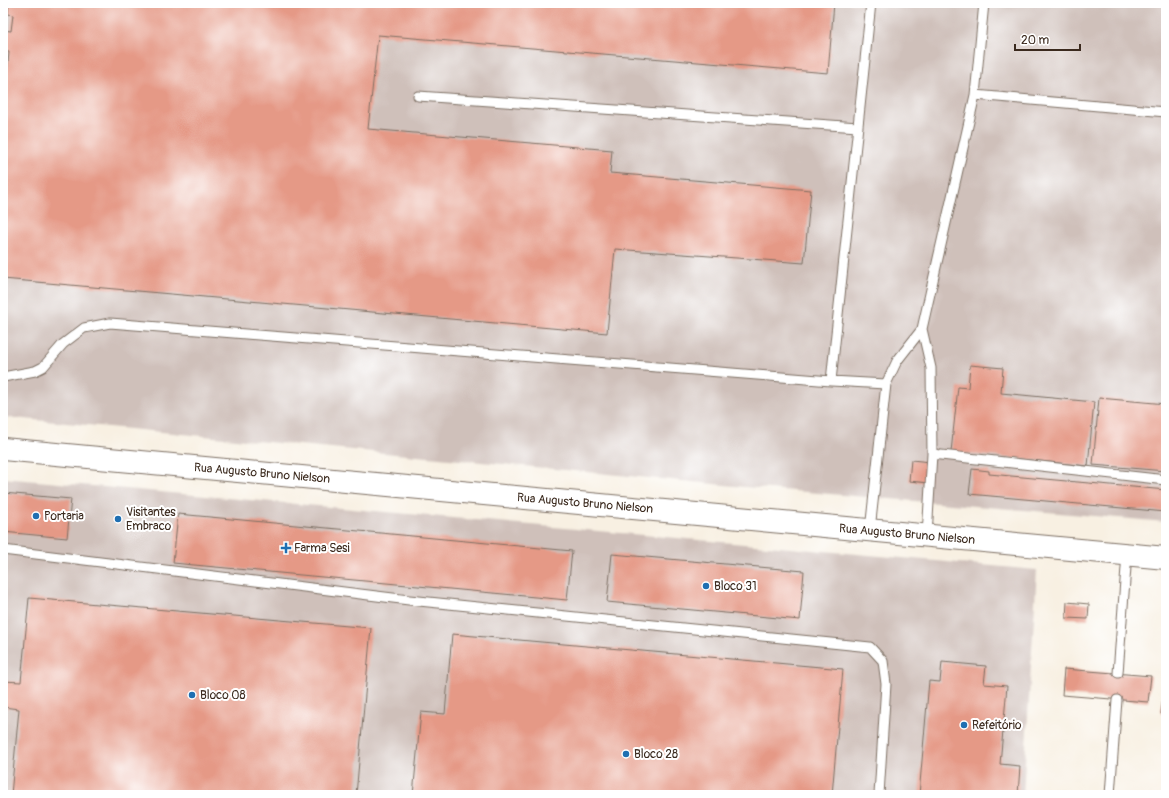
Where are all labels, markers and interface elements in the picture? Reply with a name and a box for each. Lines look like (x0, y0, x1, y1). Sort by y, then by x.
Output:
scale bar (1015, 26, 1080, 52)
text: 20 m (1021, 33, 1050, 48)
street label: Rua Augusto Bruno Nielson (193, 460, 331, 487)
street label: Rua Augusto Bruno Nielson (516, 490, 654, 517)
place label: Visitantes Embraco (126, 505, 176, 534)
place label: Portaria (44, 509, 84, 524)
marker: Portaria (31, 511, 41, 521)
marker: Visitantes Embraco (113, 514, 123, 524)
street label: Rua Augusto Bruno Nielson (838, 521, 976, 548)
place label: Farma Sesi (294, 541, 350, 556)
marker: Farma Sesi (281, 543, 291, 553)
place label: Bloco 31 (714, 579, 757, 594)
marker: Bloco 31 (701, 581, 711, 591)
place label: Bloco 08 (200, 688, 245, 703)
marker: Bloco 08 (187, 690, 197, 700)
place label: Refeitório (972, 718, 1022, 733)
marker: Refeitório (959, 720, 969, 730)
place label: Bloco 28 (634, 747, 678, 762)
marker: Bloco 28 (621, 749, 631, 759)

